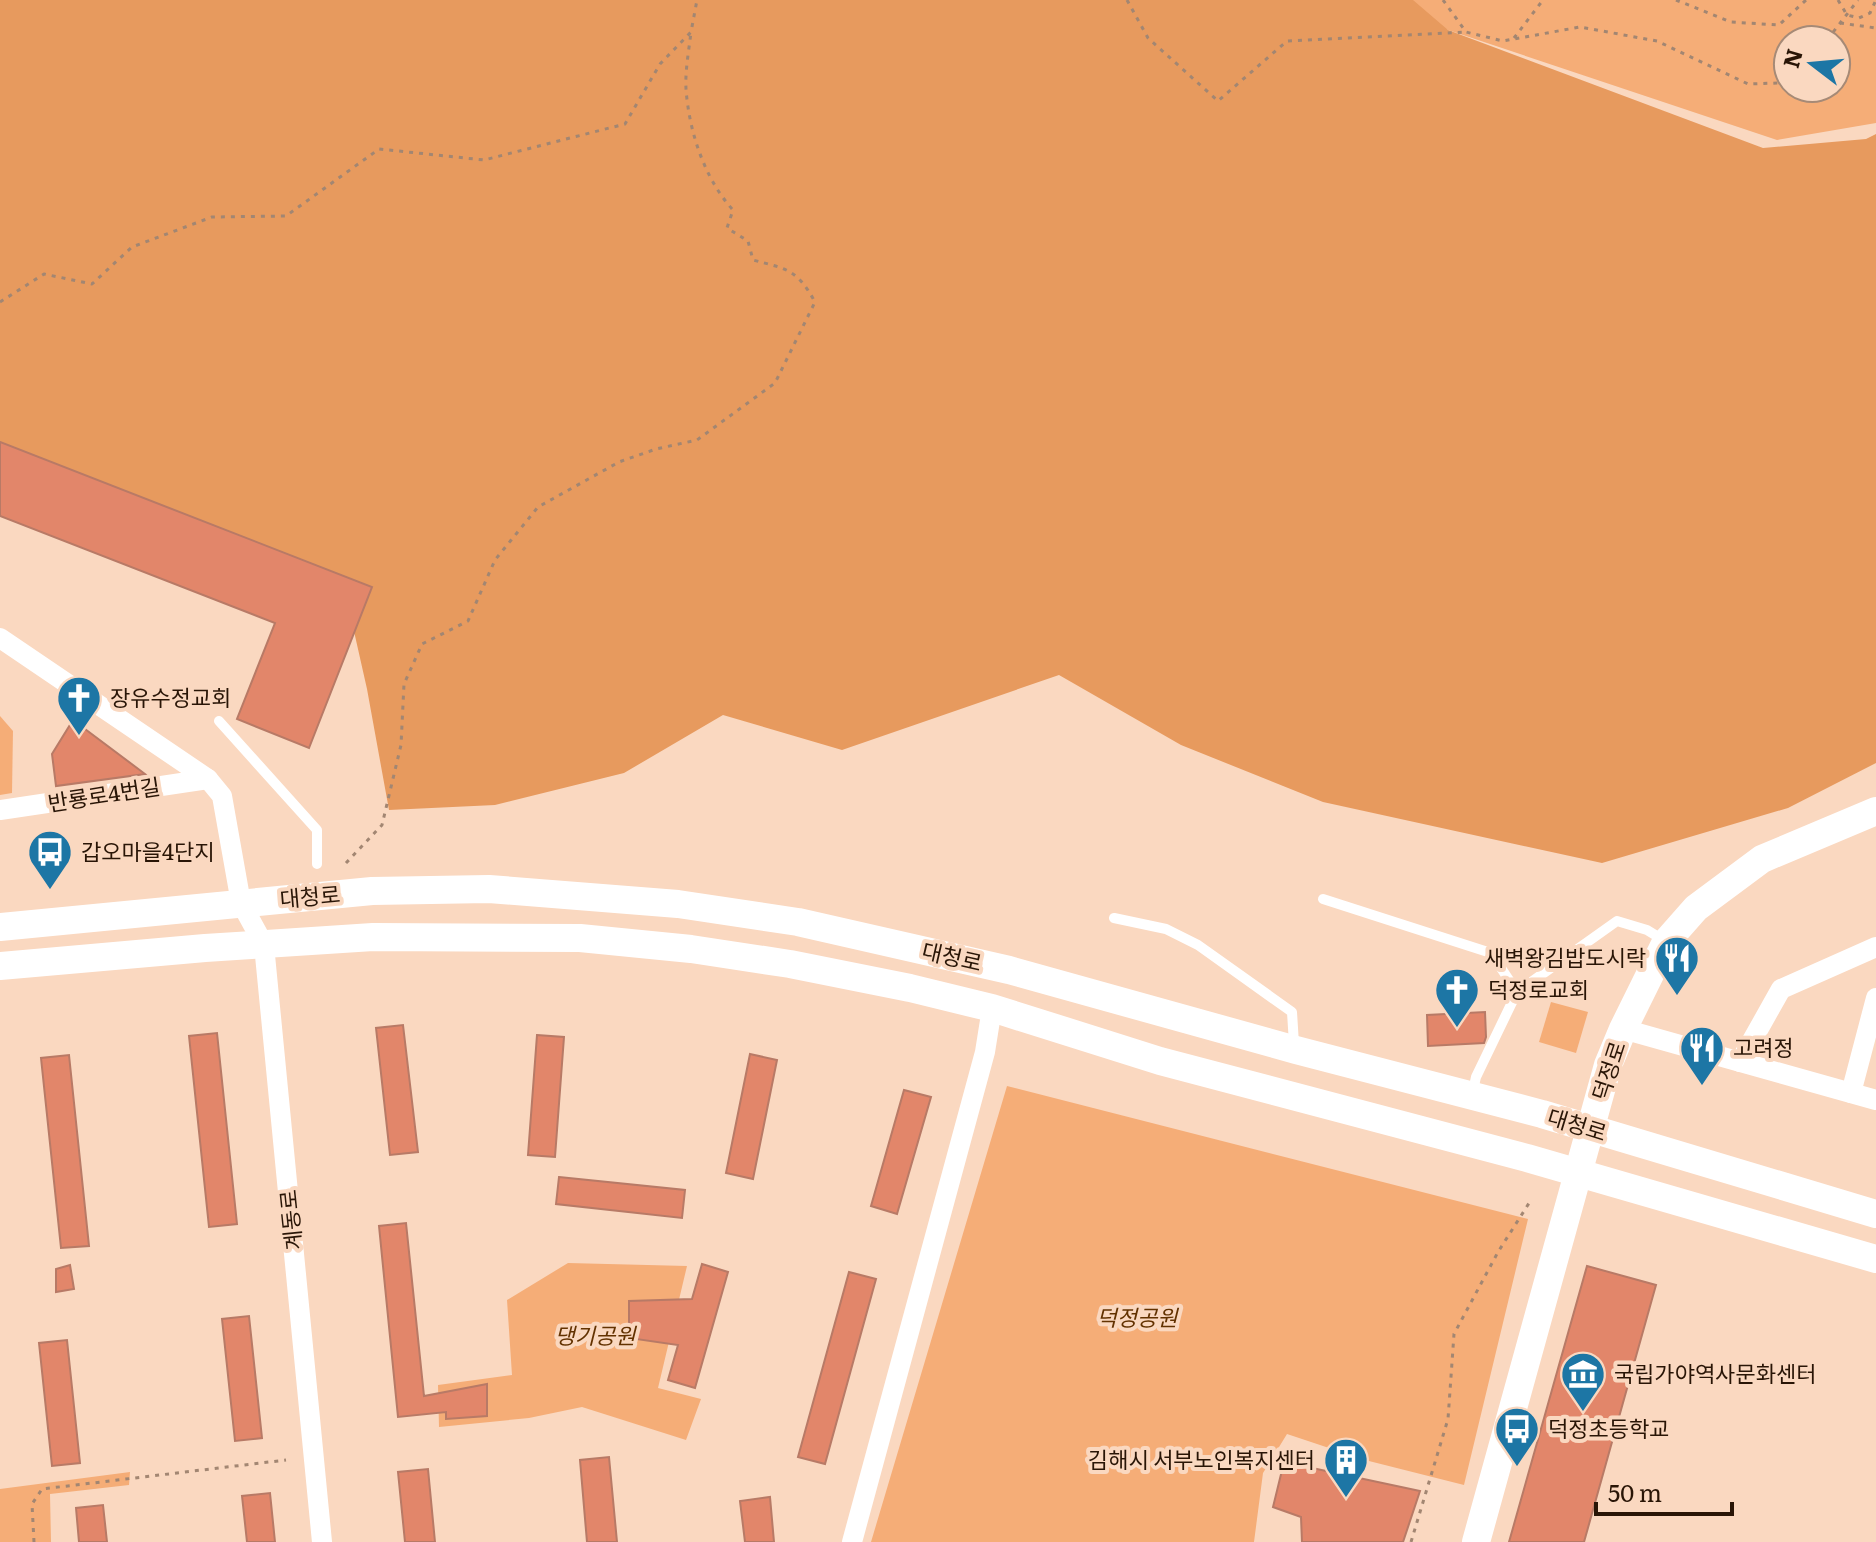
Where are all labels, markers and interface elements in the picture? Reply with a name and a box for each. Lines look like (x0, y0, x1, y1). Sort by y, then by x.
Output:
north arrow (1772, 24, 1852, 104)
text: N (1773, 45, 1810, 71)
church icon: 장유수정교회 (55, 674, 103, 737)
place label: 장유수정교회 (110, 680, 231, 713)
street label: 반룡로4번길 (45, 768, 162, 819)
bus stop icon: 갑오마을4단지 (26, 828, 74, 891)
place label: 갑오마을4단지 (81, 834, 215, 867)
street label: 대청로 (278, 876, 342, 915)
street label: 대청로 (919, 933, 986, 978)
restaurant icon: 새벽왕김밥도시락 (1653, 934, 1701, 997)
place label: 새벽왕김밥도시락 (1484, 940, 1646, 973)
church icon: 덕정로교회 (1433, 966, 1481, 1029)
place label: 덕정로교회 (1488, 972, 1589, 1005)
restaurant icon: 고려정 (1678, 1024, 1726, 1087)
place label: 고려정 (1733, 1030, 1794, 1063)
street label: 덕정로 (1582, 1037, 1633, 1105)
street label: 대청로 (1544, 1099, 1611, 1148)
street label: 계동로 (270, 1188, 309, 1252)
park label: 덕정공원 (1097, 1300, 1179, 1333)
park label: 댕기공원 (555, 1318, 637, 1351)
museum icon: 국립가야역사문화센터 (1559, 1350, 1607, 1413)
place label: 국립가야역사문화센터 (1614, 1356, 1816, 1389)
bus stop icon: 덕정초등학교 (1493, 1405, 1541, 1468)
place label: 덕정초등학교 (1548, 1411, 1669, 1444)
building icon: 김해시 서부노인복지센터 (1322, 1436, 1370, 1499)
place label: 김해시 서부노인복지센터 (1088, 1442, 1315, 1475)
scale bar (1596, 1466, 1732, 1516)
text: 50 m (1608, 1474, 1662, 1509)

